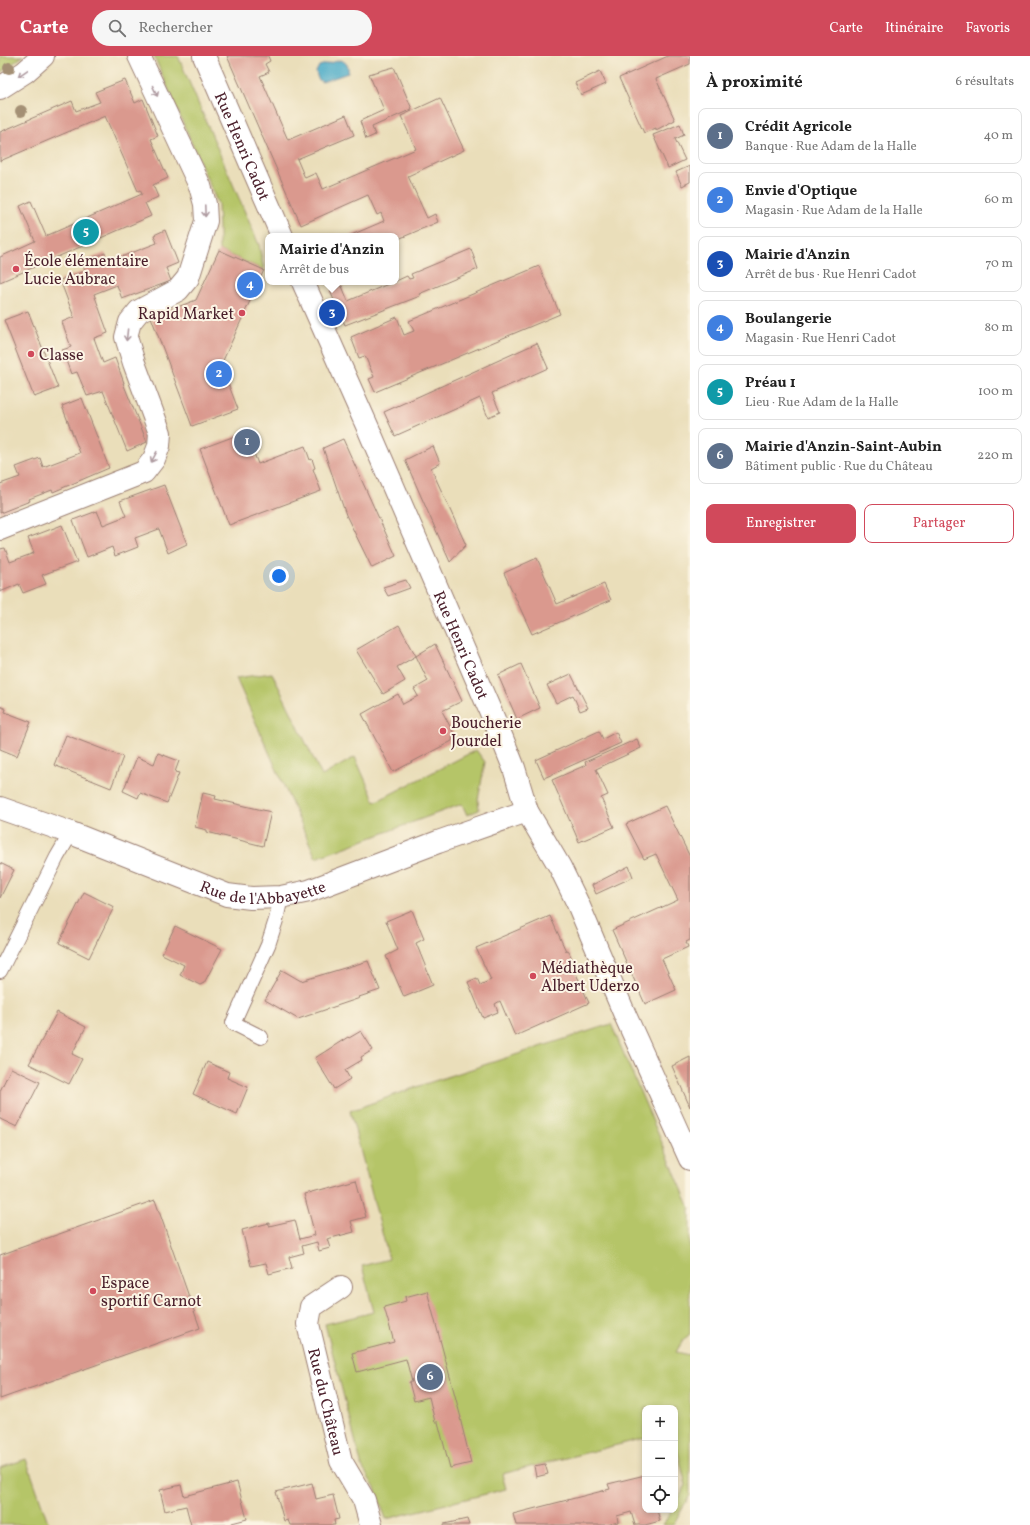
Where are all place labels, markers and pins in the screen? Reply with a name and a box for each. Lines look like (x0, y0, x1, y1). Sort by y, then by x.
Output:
pin: 5 (73, 217, 99, 247)
place label: École élémentaire Lucie Aubrac (24, 251, 149, 291)
marker: École élémentaire Lucie Aubrac (11, 264, 21, 274)
pin: 4 (237, 270, 263, 300)
pin: 3 (319, 298, 345, 328)
place label: Rapid Market (138, 304, 234, 326)
marker: Rapid Market (237, 308, 247, 318)
place label: Classe (39, 345, 83, 367)
marker: Classe (26, 349, 36, 359)
pin: 2 (206, 359, 232, 389)
pin: 1 (234, 427, 260, 457)
place label: Boucherie Jourdel (451, 713, 521, 753)
marker: Boucherie Jourdel (438, 726, 448, 736)
place label: Médiathèque Albert Uderzo (541, 958, 640, 998)
marker: Médiathèque Albert Uderzo (528, 971, 538, 981)
place label: Espace sportif Carnot (101, 1273, 202, 1313)
marker: Espace sportif Carnot (88, 1286, 98, 1296)
pin: 6 (417, 1362, 443, 1392)

